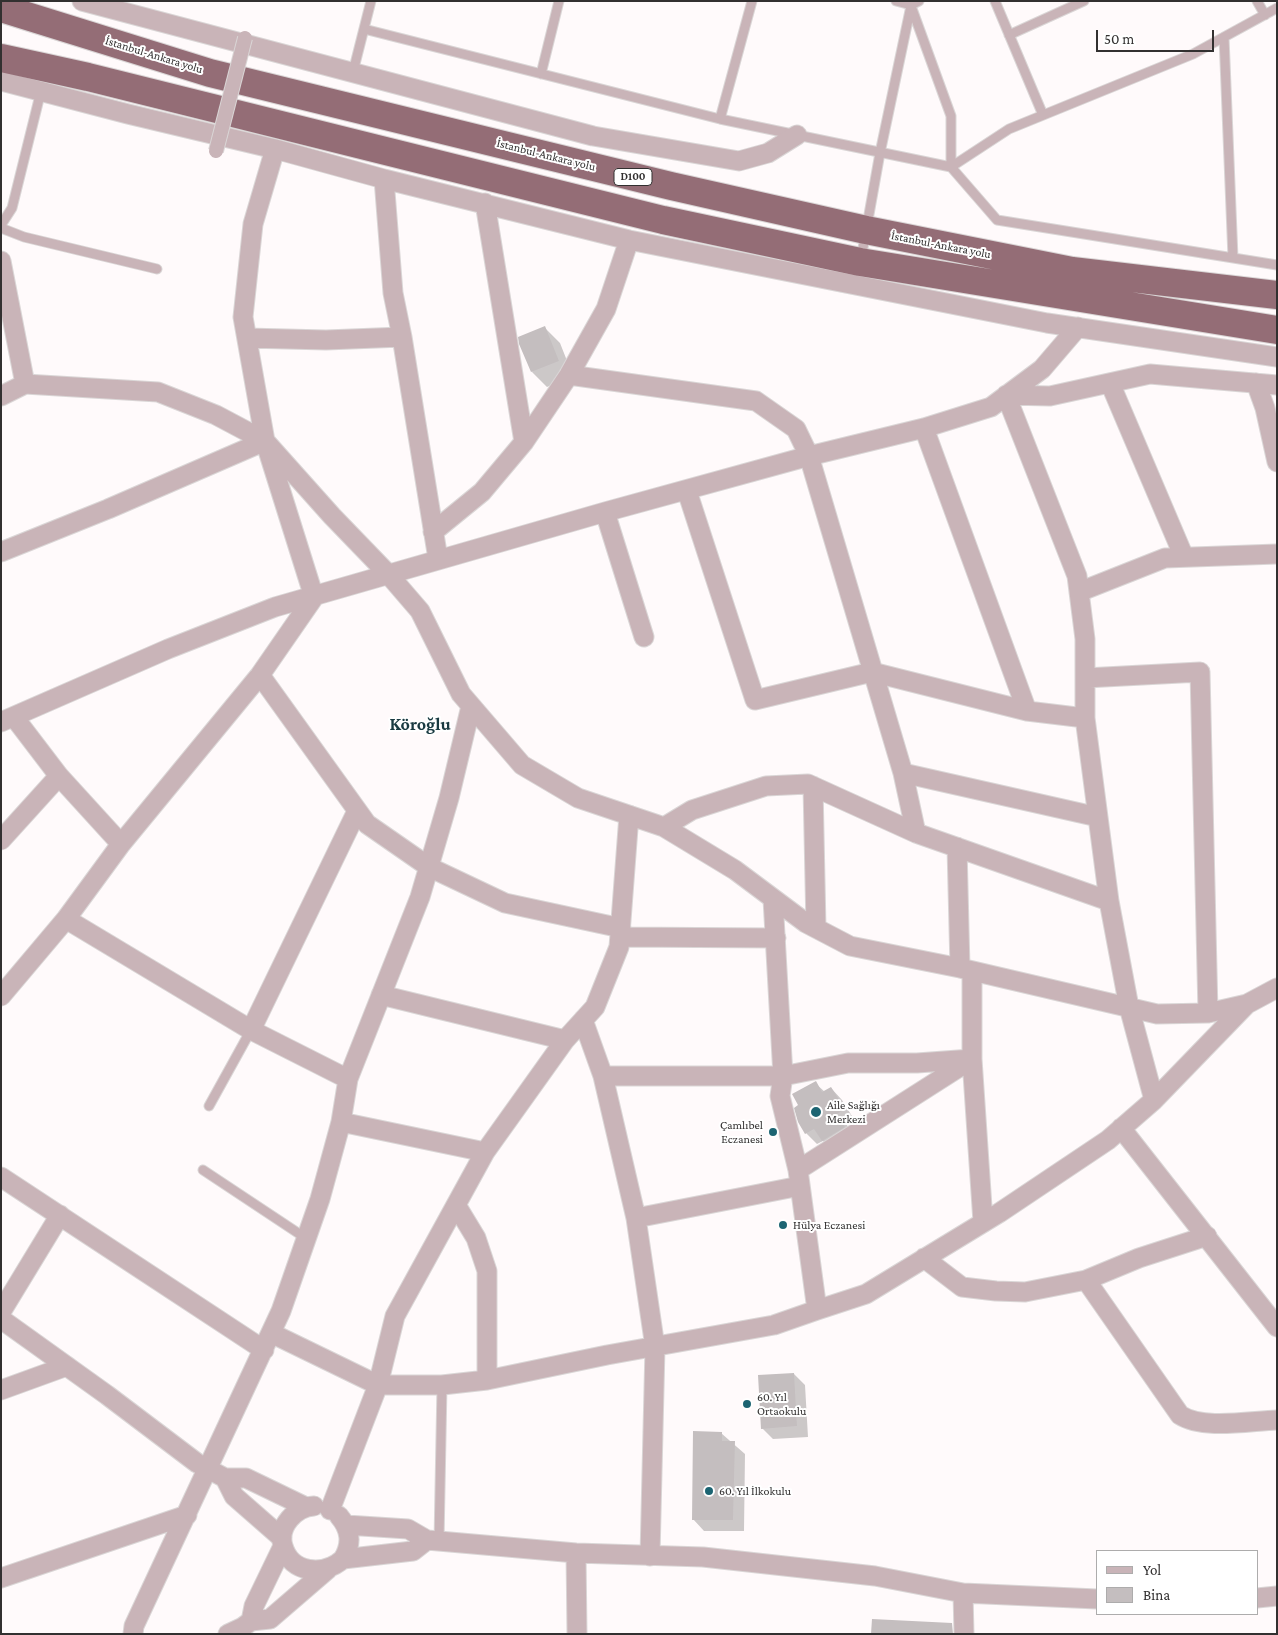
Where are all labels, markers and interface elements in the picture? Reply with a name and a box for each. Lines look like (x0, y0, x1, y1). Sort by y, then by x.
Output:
scale bar (1098, 20, 1216, 52)
text: 50 m (1104, 31, 1134, 47)
street label: İstanbul-Ankara yolu (103, 33, 205, 77)
street label: İstanbul-Ankara yolu (495, 136, 597, 174)
road number: D100 (614, 168, 652, 186)
street label: İstanbul-Ankara yolu (890, 228, 992, 262)
district label: Köroğlu (389, 713, 451, 735)
place label: Aile Sağlığı Merkezi (827, 1098, 880, 1126)
marker: Aile Sağlığı Merkezi (809, 1105, 823, 1119)
place label: Çamlıbel Eczanesi (720, 1118, 763, 1146)
marker: Çamlıbel Eczanesi (767, 1126, 779, 1138)
place label: Hülya Eczanesi (793, 1218, 865, 1232)
marker: Hülya Eczanesi (777, 1219, 789, 1231)
place label: 60. Yıl Ortaokulu (757, 1390, 806, 1418)
marker: 60. Yıl Ortaokulu (741, 1398, 753, 1410)
place label: 60. Yıl İlkokulu (719, 1484, 791, 1498)
marker: 60. Yıl İlkokulu (703, 1485, 715, 1497)
legend (1096, 1550, 1258, 1615)
text: Yol (1143, 1562, 1161, 1578)
text: Bina (1143, 1587, 1170, 1603)

